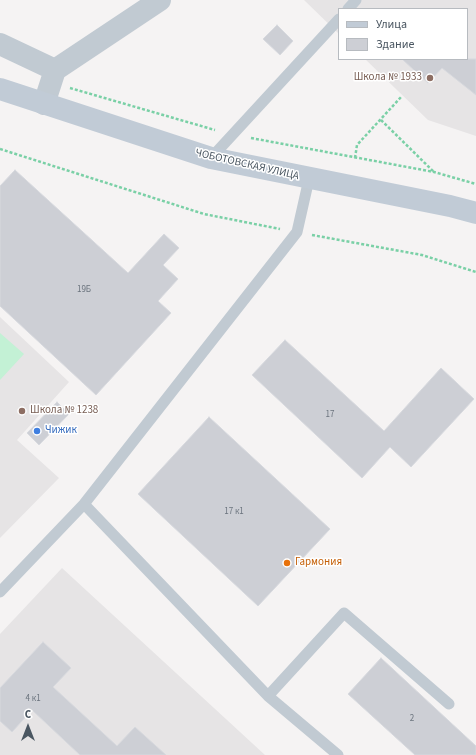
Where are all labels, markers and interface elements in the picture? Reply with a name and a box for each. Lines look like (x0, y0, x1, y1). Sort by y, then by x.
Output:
legend (338, 8, 468, 60)
text: Улица (376, 16, 407, 33)
text: Здание (376, 36, 415, 53)
place label: Школа № 1933 (354, 71, 422, 85)
marker: Школа № 1933 (425, 73, 435, 83)
street label: ЧОБОТОВСКАЯ УЛИЦА (194, 147, 300, 183)
house number: 19Б (77, 285, 91, 295)
place label: Школа № 1238 (30, 404, 98, 418)
marker: Школа № 1238 (17, 406, 27, 416)
house number: 17 (326, 410, 334, 420)
place label: Чижик (45, 424, 77, 438)
marker: Чижик (32, 426, 42, 436)
house number: 17 к1 (224, 507, 244, 517)
place label: Гармония (295, 556, 342, 570)
marker: Гармония (282, 558, 292, 568)
house number: 4 к1 (25, 694, 41, 704)
north arrow (8, 707, 48, 747)
text: С (25, 707, 31, 722)
house number: 2 (410, 714, 414, 724)

